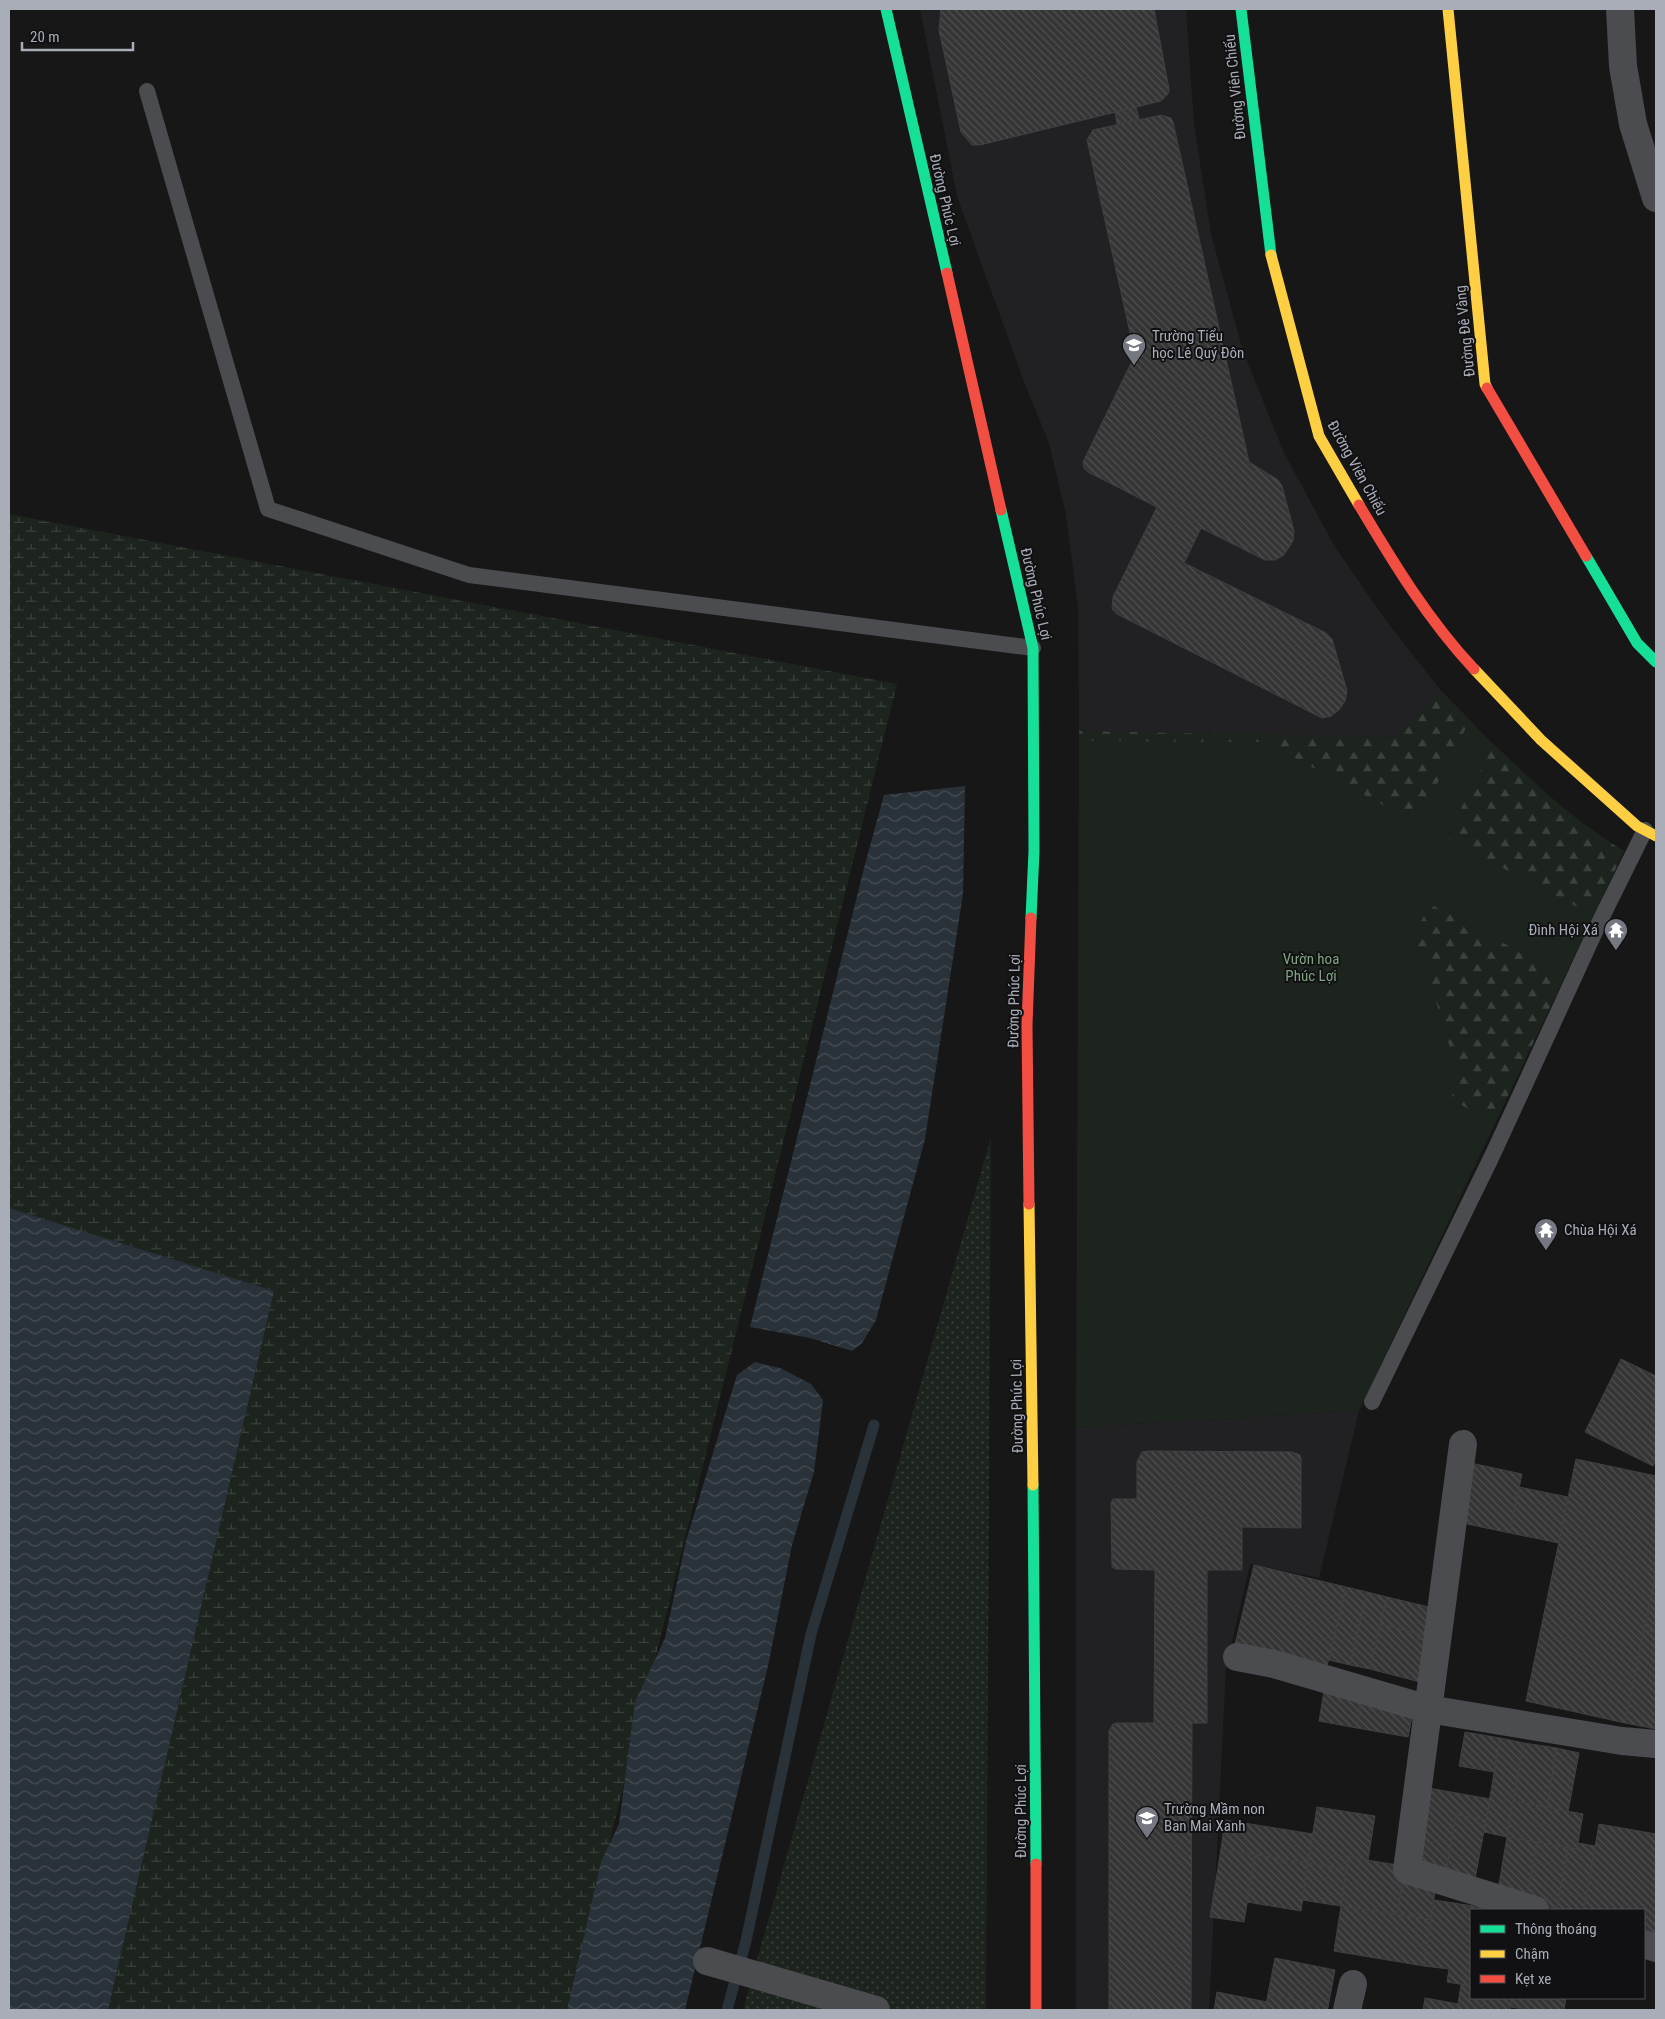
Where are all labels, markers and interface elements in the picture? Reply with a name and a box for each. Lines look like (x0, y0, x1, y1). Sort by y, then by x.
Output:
scale bar (22, 20, 134, 52)
text: 20 m (30, 28, 60, 46)
street label: Đường Viên Chiếu (1221, 33, 1249, 141)
street label: Đường Phúc Lợi (926, 152, 964, 248)
street label: Đường Đê Vàng (1451, 284, 1479, 378)
place label: Trường Tiểu học Lê Quý Đôn (1152, 327, 1244, 362)
school or university icon: Trường Tiểu học Lê Quý Đôn (1121, 332, 1147, 366)
street label: Đường Viên Chiếu (1323, 417, 1391, 519)
street label: Đường Phúc Lợi (1017, 546, 1055, 642)
temple icon: Đình Hội Xá (1603, 917, 1629, 951)
place label: Đình Hội Xá (1529, 921, 1598, 939)
park label: Vườn hoa Phúc Lợi (1283, 950, 1339, 985)
street label: Đường Phúc Lợi (1004, 954, 1024, 1048)
temple icon: Chùa Hội Xá (1533, 1217, 1559, 1251)
place label: Chùa Hội Xá (1564, 1221, 1637, 1239)
street label: Đường Phúc Lợi (1007, 1359, 1027, 1453)
street label: Đường Phúc Lợi (1012, 1764, 1030, 1858)
place label: Trường Mầm non Ban Mai Xanh (1164, 1800, 1265, 1835)
school or university icon: Trường Mầm non Ban Mai Xanh (1134, 1805, 1160, 1839)
legend (1470, 1909, 1645, 1999)
text: Thông thoáng (1515, 1920, 1597, 1938)
text: Chậm (1515, 1945, 1549, 1963)
text: Kẹt xe (1515, 1970, 1551, 1988)

